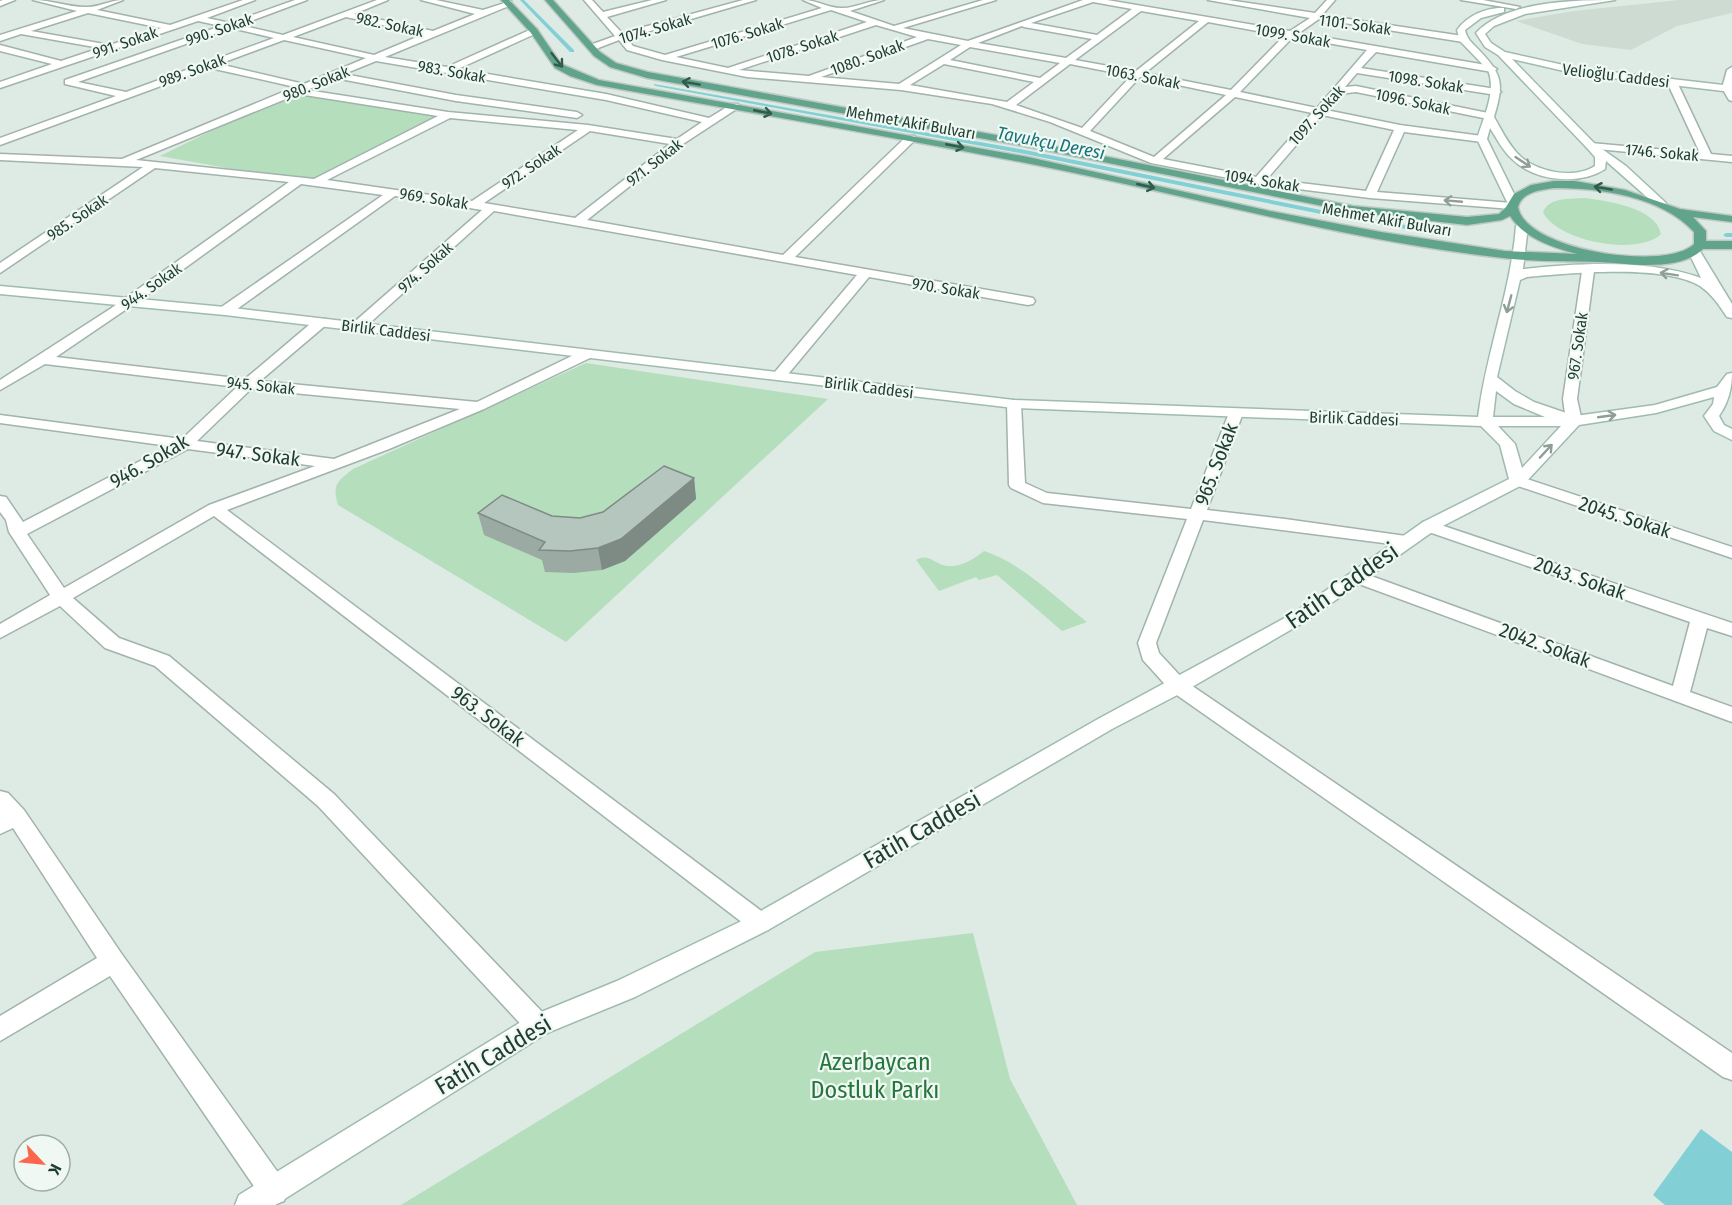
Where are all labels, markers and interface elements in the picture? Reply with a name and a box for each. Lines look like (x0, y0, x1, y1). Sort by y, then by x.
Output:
street label: 982. Sokak (354, 8, 426, 41)
street label: 990. Sokak (183, 9, 256, 50)
street label: 1074. Sokak (617, 9, 694, 48)
street label: 1101. Sokak (1318, 10, 1393, 39)
street label: 1076. Sokak (709, 13, 786, 53)
street label: 1099. Sokak (1254, 20, 1333, 52)
street label: 991. Sokak (90, 22, 161, 62)
street label: 1078. Sokak (764, 26, 841, 67)
street label: 1080. Sokak (828, 35, 907, 80)
street label: 989. Sokak (156, 50, 229, 91)
one-way arrow (550, 52, 563, 68)
street label: 983. Sokak (416, 56, 488, 87)
street label: Velioğlu Caddesi (1561, 59, 1671, 92)
street label: 1063. Sokak (1104, 60, 1182, 93)
street label: 980. Sokak (280, 61, 353, 105)
street label: 1098. Sokak (1387, 66, 1466, 97)
one-way arrow (682, 77, 702, 88)
street label: 1097. Sokak (1284, 81, 1349, 149)
street label: 1096. Sokak (1374, 84, 1453, 119)
street label: Mehmet Akif Bulvarı (845, 102, 977, 143)
one-way arrow (753, 107, 772, 118)
water label: Tavukçu Deresi (995, 122, 1107, 164)
street label: 971. Sokak (622, 134, 687, 190)
street label: 972. Sokak (498, 140, 565, 193)
street label: 1746. Sokak (1624, 140, 1700, 165)
one-way arrow (945, 141, 964, 152)
one-way arrow (1514, 156, 1530, 168)
street label: 1094. Sokak (1223, 165, 1301, 196)
one-way arrow (1136, 181, 1155, 193)
one-way arrow (1594, 183, 1614, 194)
street label: 969. Sokak (398, 184, 470, 213)
street label: 985. Sokak (43, 190, 112, 245)
one-way arrow (1444, 196, 1464, 207)
street label: Mehmet Akif Bulvarı (1321, 199, 1453, 240)
street label: 974. Sokak (394, 237, 457, 297)
street label: 944. Sokak (118, 258, 186, 314)
one-way arrow (1660, 268, 1679, 279)
street label: 970. Sokak (911, 274, 982, 303)
one-way arrow (1502, 294, 1514, 313)
street label: 967. Sokak (1563, 311, 1592, 381)
street label: Birlik Caddesi (340, 316, 432, 345)
street label: 945. Sokak (226, 372, 297, 399)
street label: Birlik Caddesi (823, 373, 915, 402)
street label: Birlik Caddesi (1309, 407, 1399, 430)
one-way arrow (1596, 411, 1616, 422)
street label: 965. Sokak (1189, 419, 1243, 509)
street label: 946. Sokak (105, 429, 193, 493)
street label: 947. Sokak (215, 437, 302, 471)
one-way arrow (1539, 444, 1553, 459)
street label: 2045. Sokak (1576, 491, 1675, 543)
street label: Fatih Caddesi (1280, 537, 1404, 635)
street label: 2043. Sokak (1531, 551, 1630, 605)
street label: 2042. Sokak (1496, 617, 1594, 673)
street label: 963. Sokak (446, 681, 530, 752)
street label: Fatih Caddesi (858, 785, 986, 875)
street label: Fatih Caddesi (430, 1009, 556, 1101)
park label: Azerbaycan Dostluk Parkı (811, 1048, 939, 1104)
north arrow (12, 1133, 72, 1193)
text: K (44, 1161, 66, 1178)

